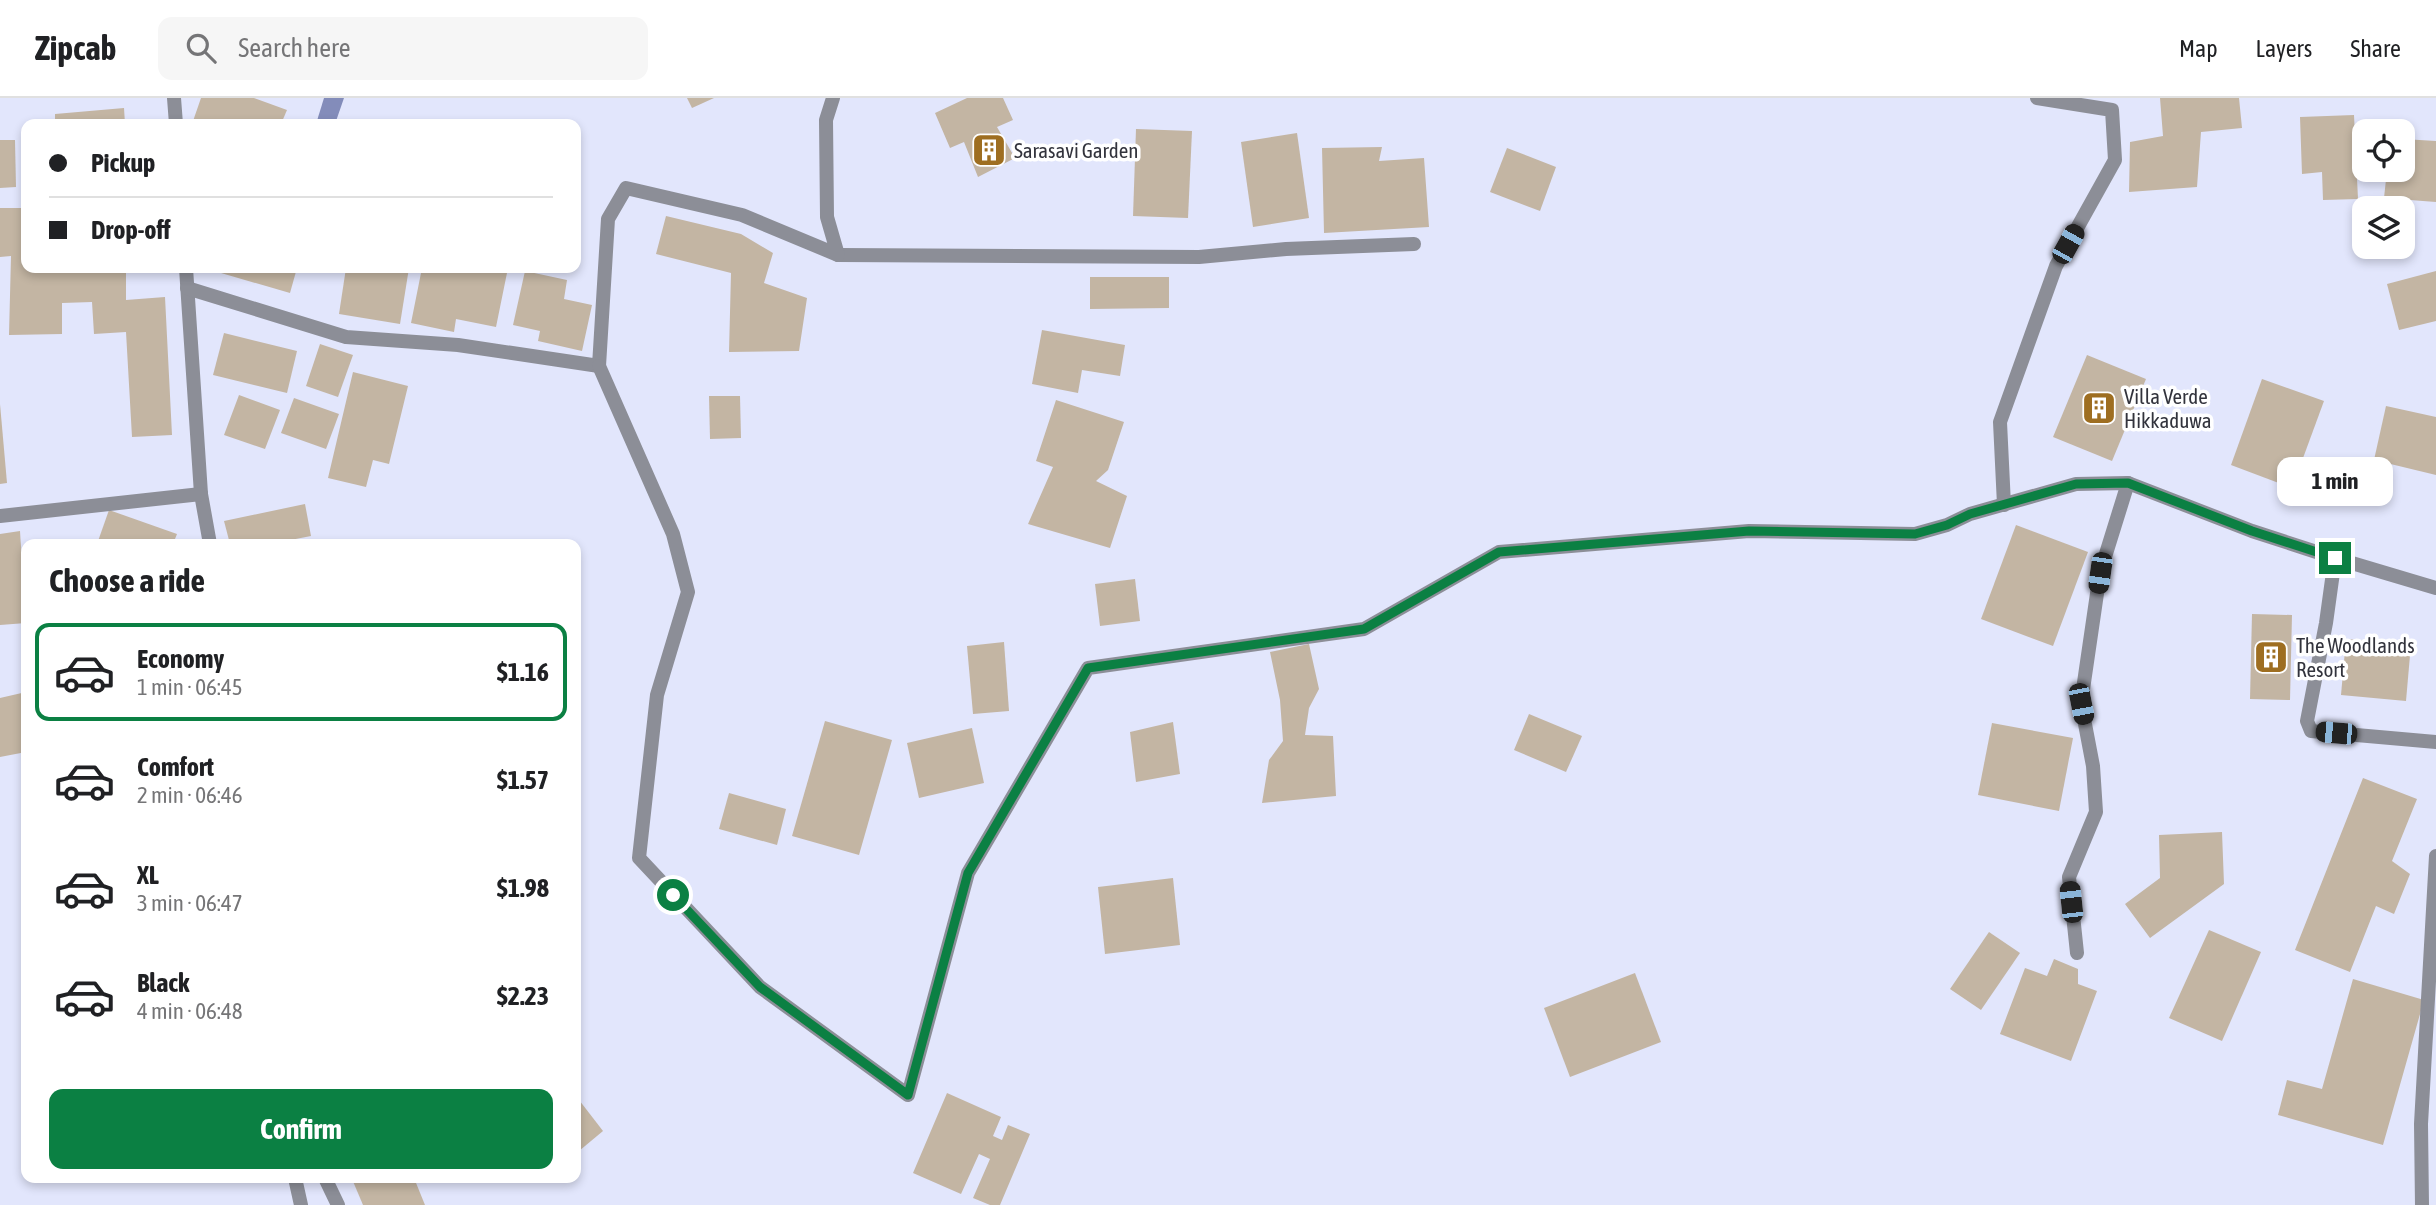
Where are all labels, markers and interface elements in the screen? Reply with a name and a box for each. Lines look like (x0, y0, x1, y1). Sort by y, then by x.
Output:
search box (158, 17, 648, 80)
text: Zipcab (35, 29, 116, 67)
icon: search (182, 29, 220, 67)
text: Search here (238, 33, 350, 63)
text: Map (2179, 35, 2218, 62)
text: Layers (2256, 35, 2312, 62)
text: Share (2350, 35, 2401, 62)
map controls (2352, 119, 2415, 259)
button: locate (2352, 119, 2415, 182)
building icon: Sarasavi Garden (970, 131, 1008, 169)
place label: Sarasavi Garden (1014, 138, 1138, 162)
text: Pickup (91, 148, 155, 178)
button: layers (2352, 196, 2415, 259)
text: Drop-off (91, 215, 171, 245)
car (2049, 221, 2088, 267)
place label: Villa Verde Hikkaduwa (2124, 384, 2211, 432)
building icon: Villa Verde Hikkaduwa (2080, 389, 2118, 427)
callout: 1 min (2277, 456, 2393, 505)
text: 1 min (2312, 468, 2358, 494)
route end (2319, 542, 2351, 574)
car (2087, 551, 2114, 595)
text: Choose a ride (49, 562, 205, 599)
place label: The Woodlands Resort (2296, 633, 2415, 681)
building icon: The Woodlands Resort (2252, 638, 2290, 676)
icon: car (53, 641, 116, 704)
text: Economy (137, 644, 224, 674)
text: $1.16 (497, 657, 549, 687)
text: 1 min · 06:45 (137, 674, 243, 700)
car (2067, 681, 2096, 727)
car (2315, 721, 2358, 745)
icon: car (53, 749, 116, 812)
text: Comfort (137, 752, 214, 782)
text: $1.57 (497, 765, 549, 795)
text: 2 min · 06:46 (137, 782, 243, 808)
icon: car (53, 857, 116, 920)
text: XL (137, 860, 159, 890)
text: $1.98 (497, 873, 549, 903)
route start (657, 879, 689, 911)
car (2059, 880, 2084, 924)
text: 3 min · 06:47 (137, 890, 243, 916)
icon: car (53, 965, 116, 1028)
text: Black (137, 968, 189, 998)
text: $2.23 (497, 981, 549, 1011)
text: 4 min · 06:48 (137, 998, 243, 1024)
button: Confirm (49, 1089, 553, 1169)

